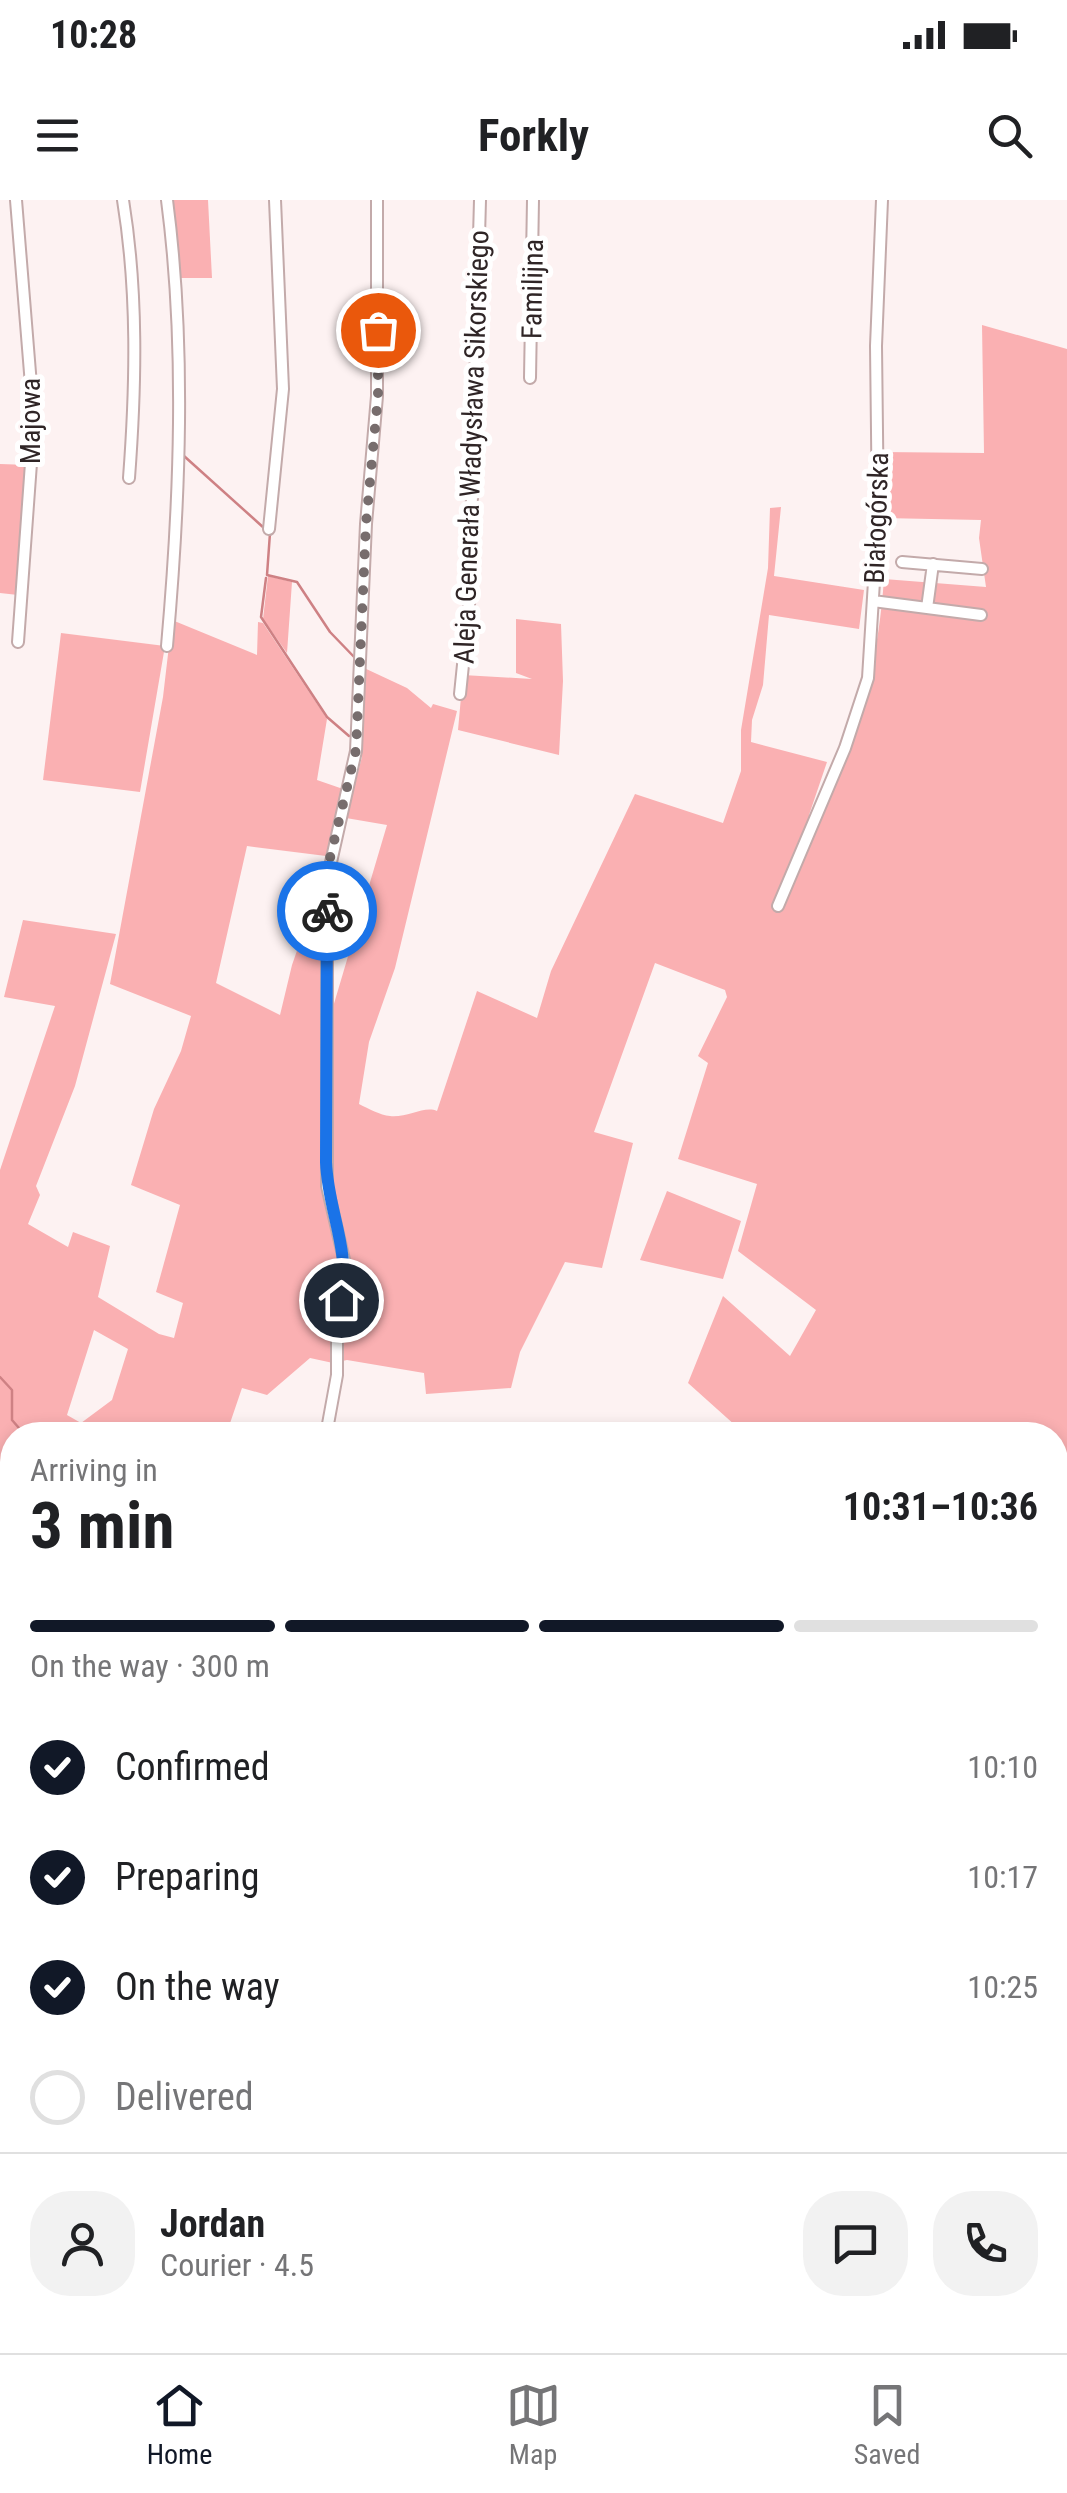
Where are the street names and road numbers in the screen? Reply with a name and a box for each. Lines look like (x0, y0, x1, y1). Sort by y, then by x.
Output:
street label: Aleja Generała Władysława Sikorskiego (447, 230, 496, 664)
street label: Familijna (515, 239, 550, 339)
street label: Majowa (14, 378, 47, 464)
street label: Białogórska (858, 452, 895, 584)

